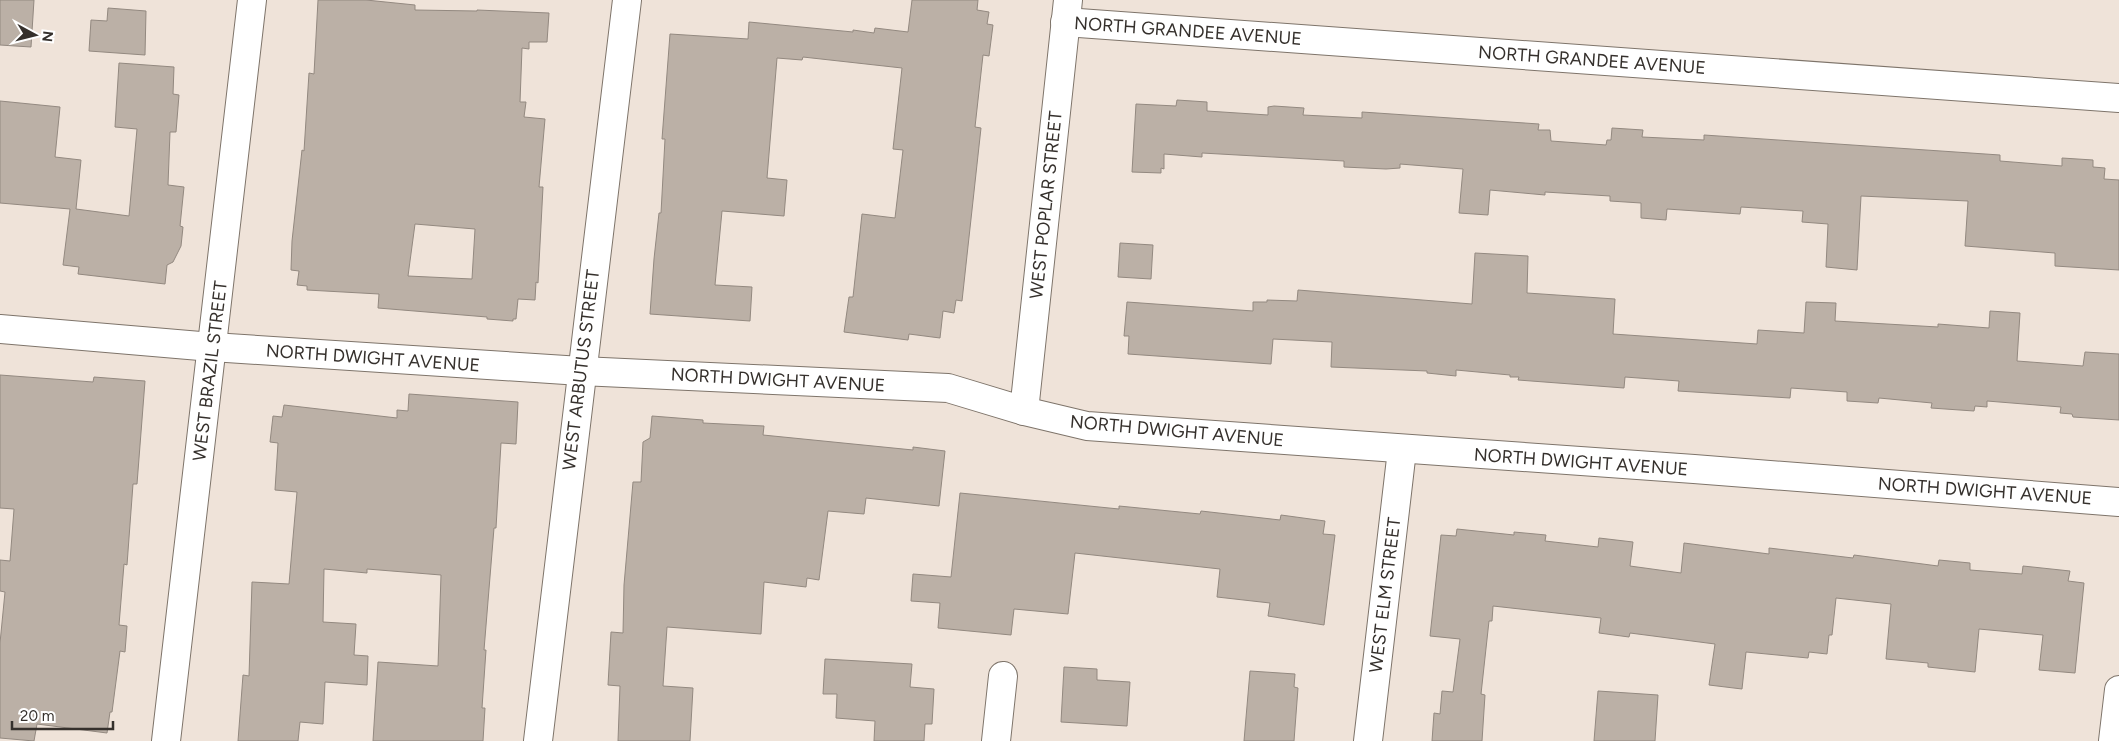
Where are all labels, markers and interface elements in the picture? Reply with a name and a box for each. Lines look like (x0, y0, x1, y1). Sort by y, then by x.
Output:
north arrow (10, 10, 60, 60)
street label: NORTH GRANDEE AVENUE (1073, 12, 1303, 50)
text: N (38, 30, 57, 43)
street label: NORTH GRANDEE AVENUE (1477, 41, 1707, 79)
street label: WEST POPLAR STREET (1025, 110, 1067, 300)
street label: WEST ARBUTUS STREET (558, 268, 604, 472)
street label: WEST BRAZIL STREET (188, 279, 232, 462)
street label: NORTH DWIGHT AVENUE (265, 340, 481, 376)
street label: NORTH DWIGHT AVENUE (670, 363, 886, 397)
street label: NORTH DWIGHT AVENUE (1069, 411, 1285, 451)
street label: NORTH DWIGHT AVENUE (1473, 444, 1689, 480)
street label: NORTH DWIGHT AVENUE (1877, 473, 2093, 509)
street label: WEST ELM STREET (1365, 516, 1405, 674)
scale bar (12, 698, 114, 730)
text: 20 m (20, 707, 54, 725)

